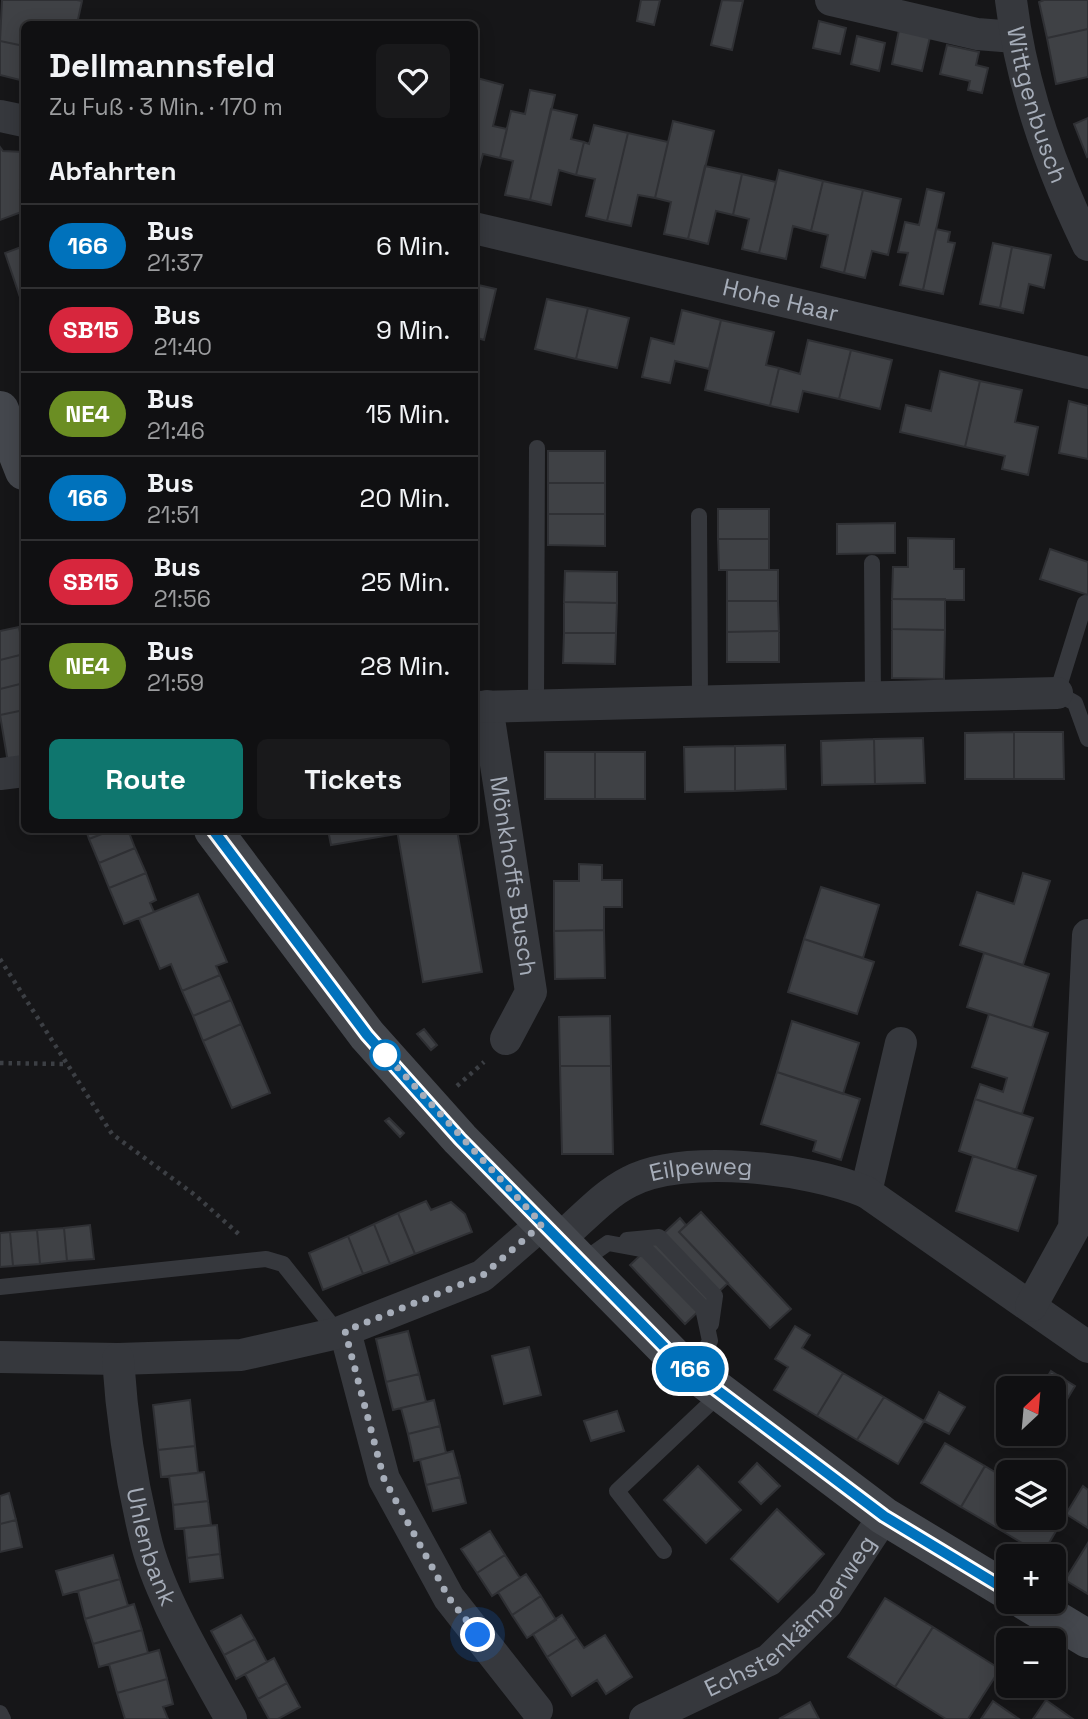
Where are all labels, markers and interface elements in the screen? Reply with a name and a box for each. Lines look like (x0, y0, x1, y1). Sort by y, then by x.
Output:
street label: Wittgenbusch (1000, 24, 1075, 187)
button: heart (376, 44, 450, 118)
text: Dellmannsfeld (49, 45, 275, 87)
text: Zu Fuß · 3 Min. · 170 m (49, 92, 283, 122)
text: Abfahrten (49, 154, 177, 188)
text: Bus (147, 214, 194, 248)
text: 6 Min. (376, 229, 450, 263)
text: 166 (67, 230, 108, 261)
text: 21:37 (147, 248, 203, 278)
street label: Hohe Haar (720, 271, 842, 329)
text: Bus (154, 298, 201, 332)
text: 9 Min. (376, 313, 450, 347)
text: SB15 (63, 314, 119, 345)
text: 21:40 (154, 332, 212, 362)
text: Bus (147, 382, 194, 416)
text: 15 Min. (365, 397, 450, 431)
text: NE4 (65, 398, 110, 429)
text: 21:46 (147, 416, 205, 446)
text: Bus (147, 466, 194, 500)
text: 20 Min. (360, 481, 450, 515)
text: 166 (67, 482, 108, 513)
text: 21:51 (147, 500, 199, 530)
text: Bus (154, 550, 201, 584)
text: 25 Min. (361, 565, 450, 599)
text: SB15 (63, 566, 119, 597)
text: 21:56 (154, 584, 211, 614)
text: Bus (147, 634, 194, 668)
text: 28 Min. (360, 649, 450, 683)
text: NE4 (65, 650, 110, 681)
text: 21:59 (147, 668, 204, 698)
button: Route (49, 739, 243, 819)
button: Tickets (257, 739, 450, 819)
street label: Mönkhoffs Busch (483, 774, 544, 978)
unlabelled marker (370, 1040, 400, 1070)
street label: Eilpeweg (646, 1150, 754, 1188)
line badge: 166 (650, 1346, 730, 1392)
text: 166 (670, 1353, 710, 1384)
north arrow (996, 1376, 1066, 1446)
map controls (996, 1376, 1066, 1698)
button: layers (996, 1460, 1066, 1530)
street label: Uhlenbank (120, 1485, 184, 1611)
street label: Echstenkämperweg (699, 1529, 882, 1704)
button: + (996, 1544, 1066, 1614)
your location (460, 1617, 495, 1652)
button: − (996, 1628, 1066, 1698)

